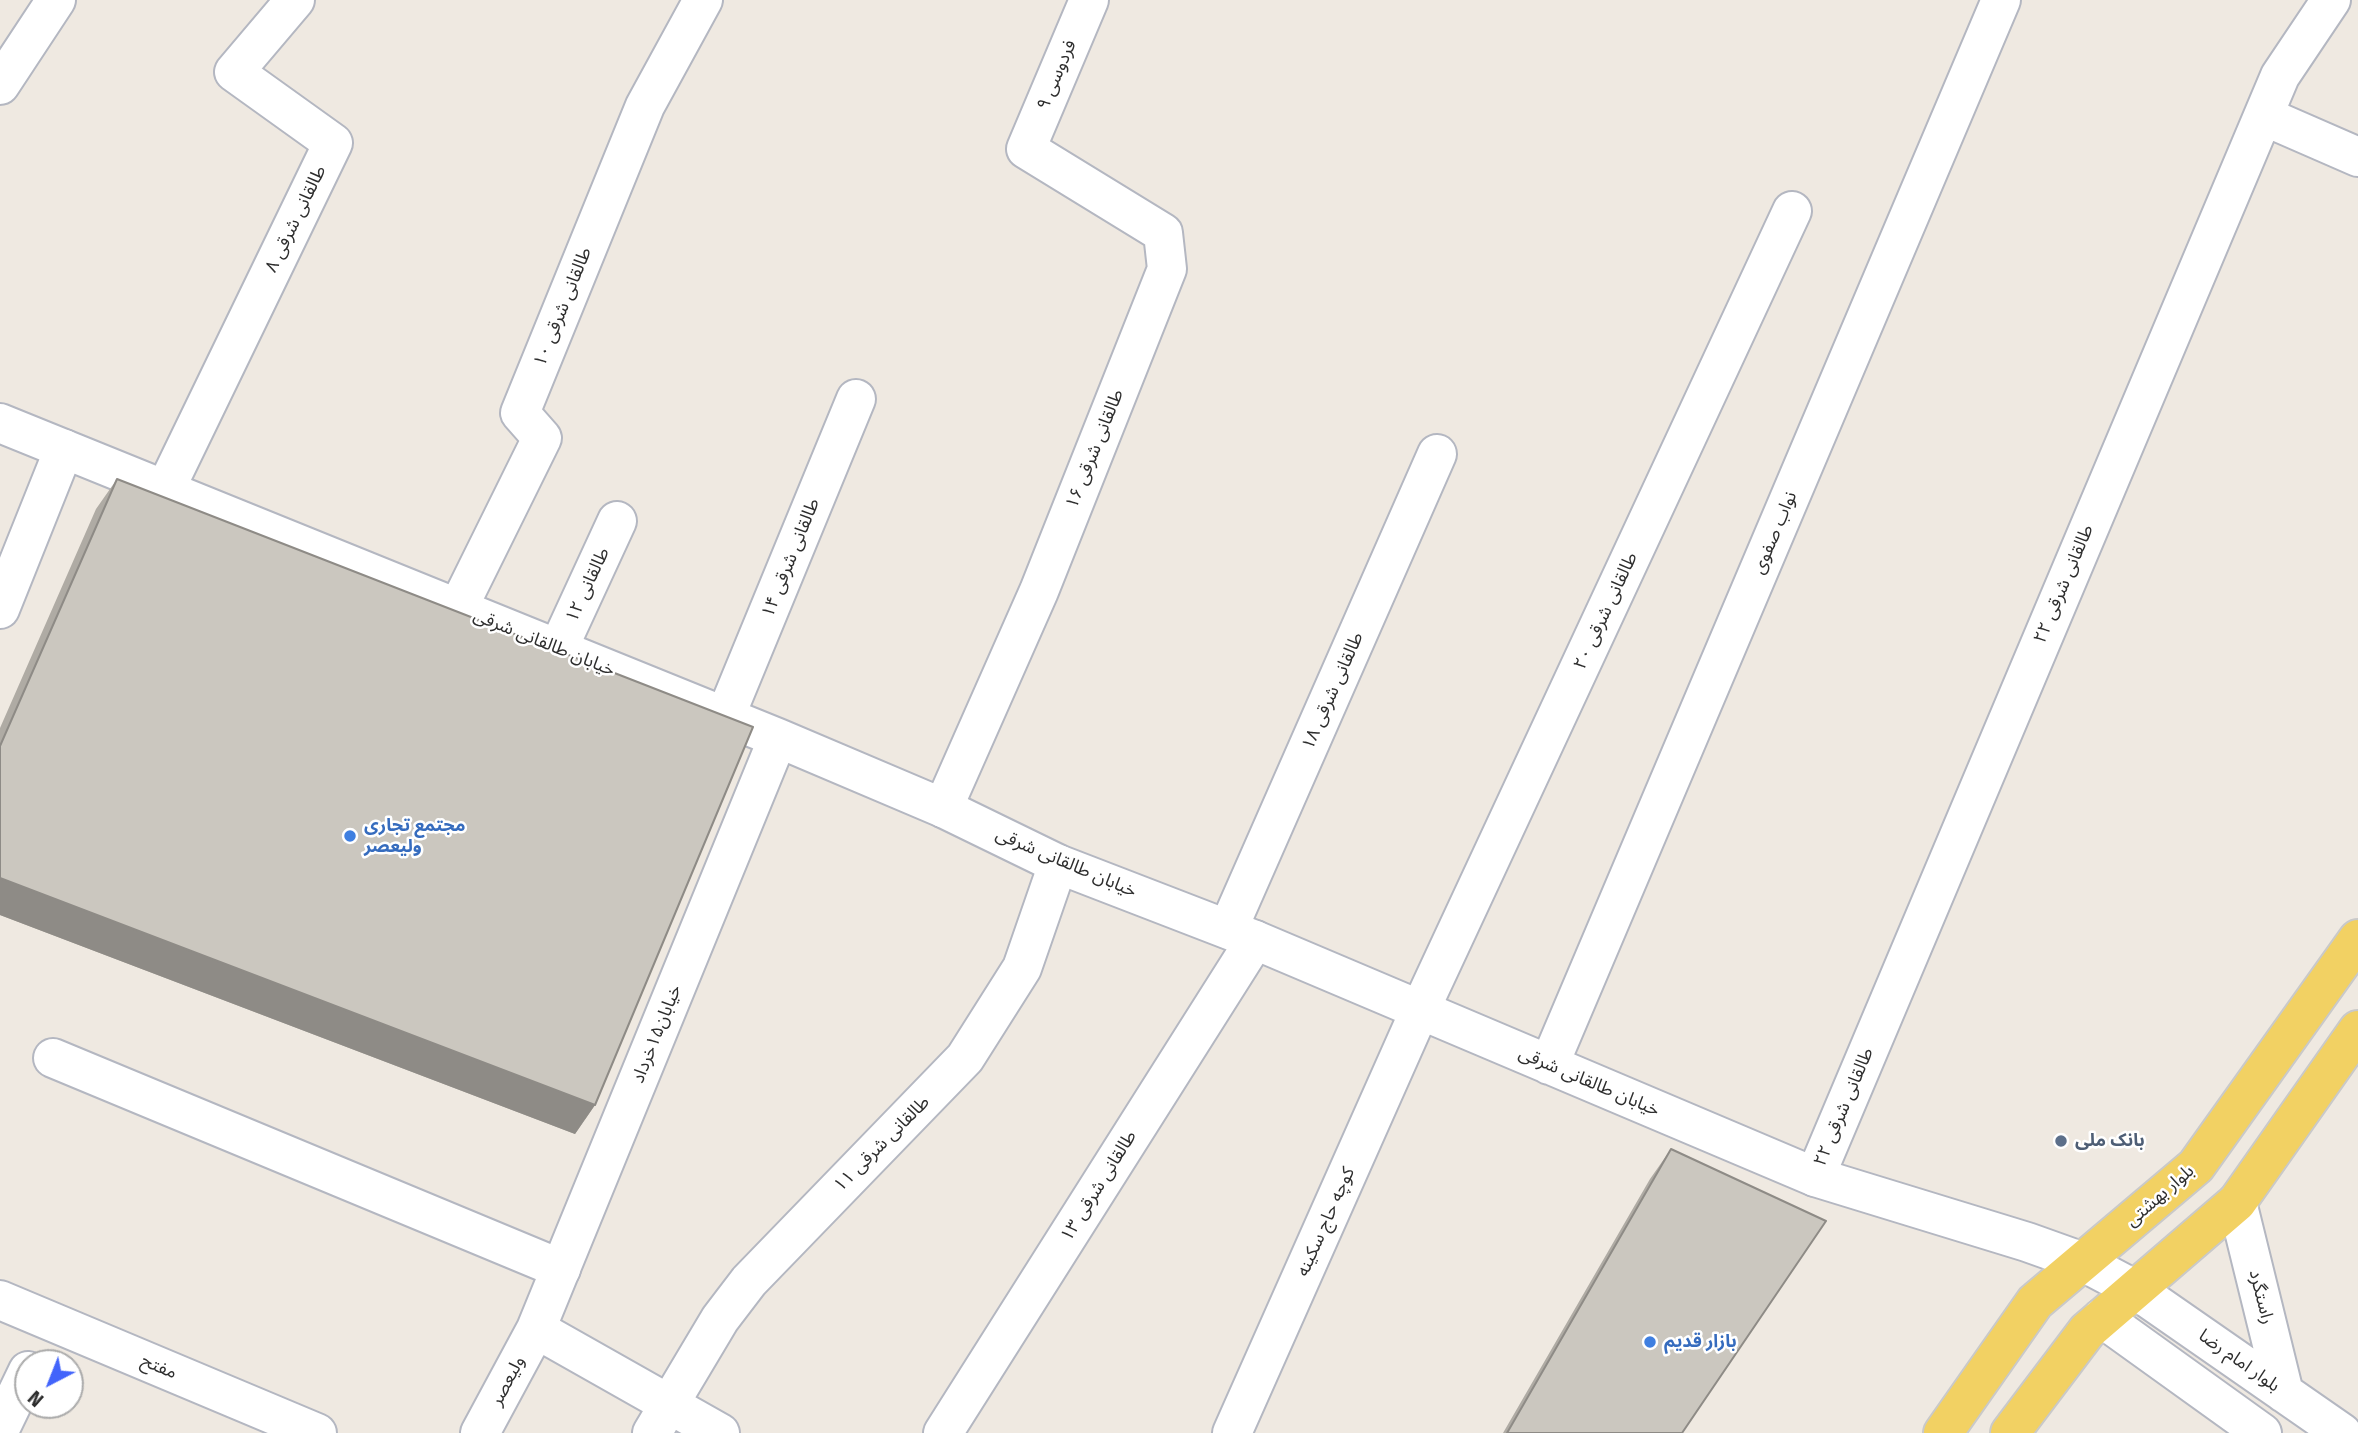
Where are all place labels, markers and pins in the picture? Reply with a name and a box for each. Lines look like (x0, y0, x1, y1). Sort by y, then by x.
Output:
place label: مجتمع تجاری ولیعصر (364, 815, 465, 858)
marker: مجتمع تجاری ولیعصر (342, 828, 358, 844)
place label: بانک ملی (2075, 1130, 2145, 1152)
marker: بانک ملی (2053, 1133, 2069, 1149)
place label: بازار قدیم (1664, 1331, 1737, 1353)
marker: بازار قدیم (1642, 1334, 1658, 1350)

